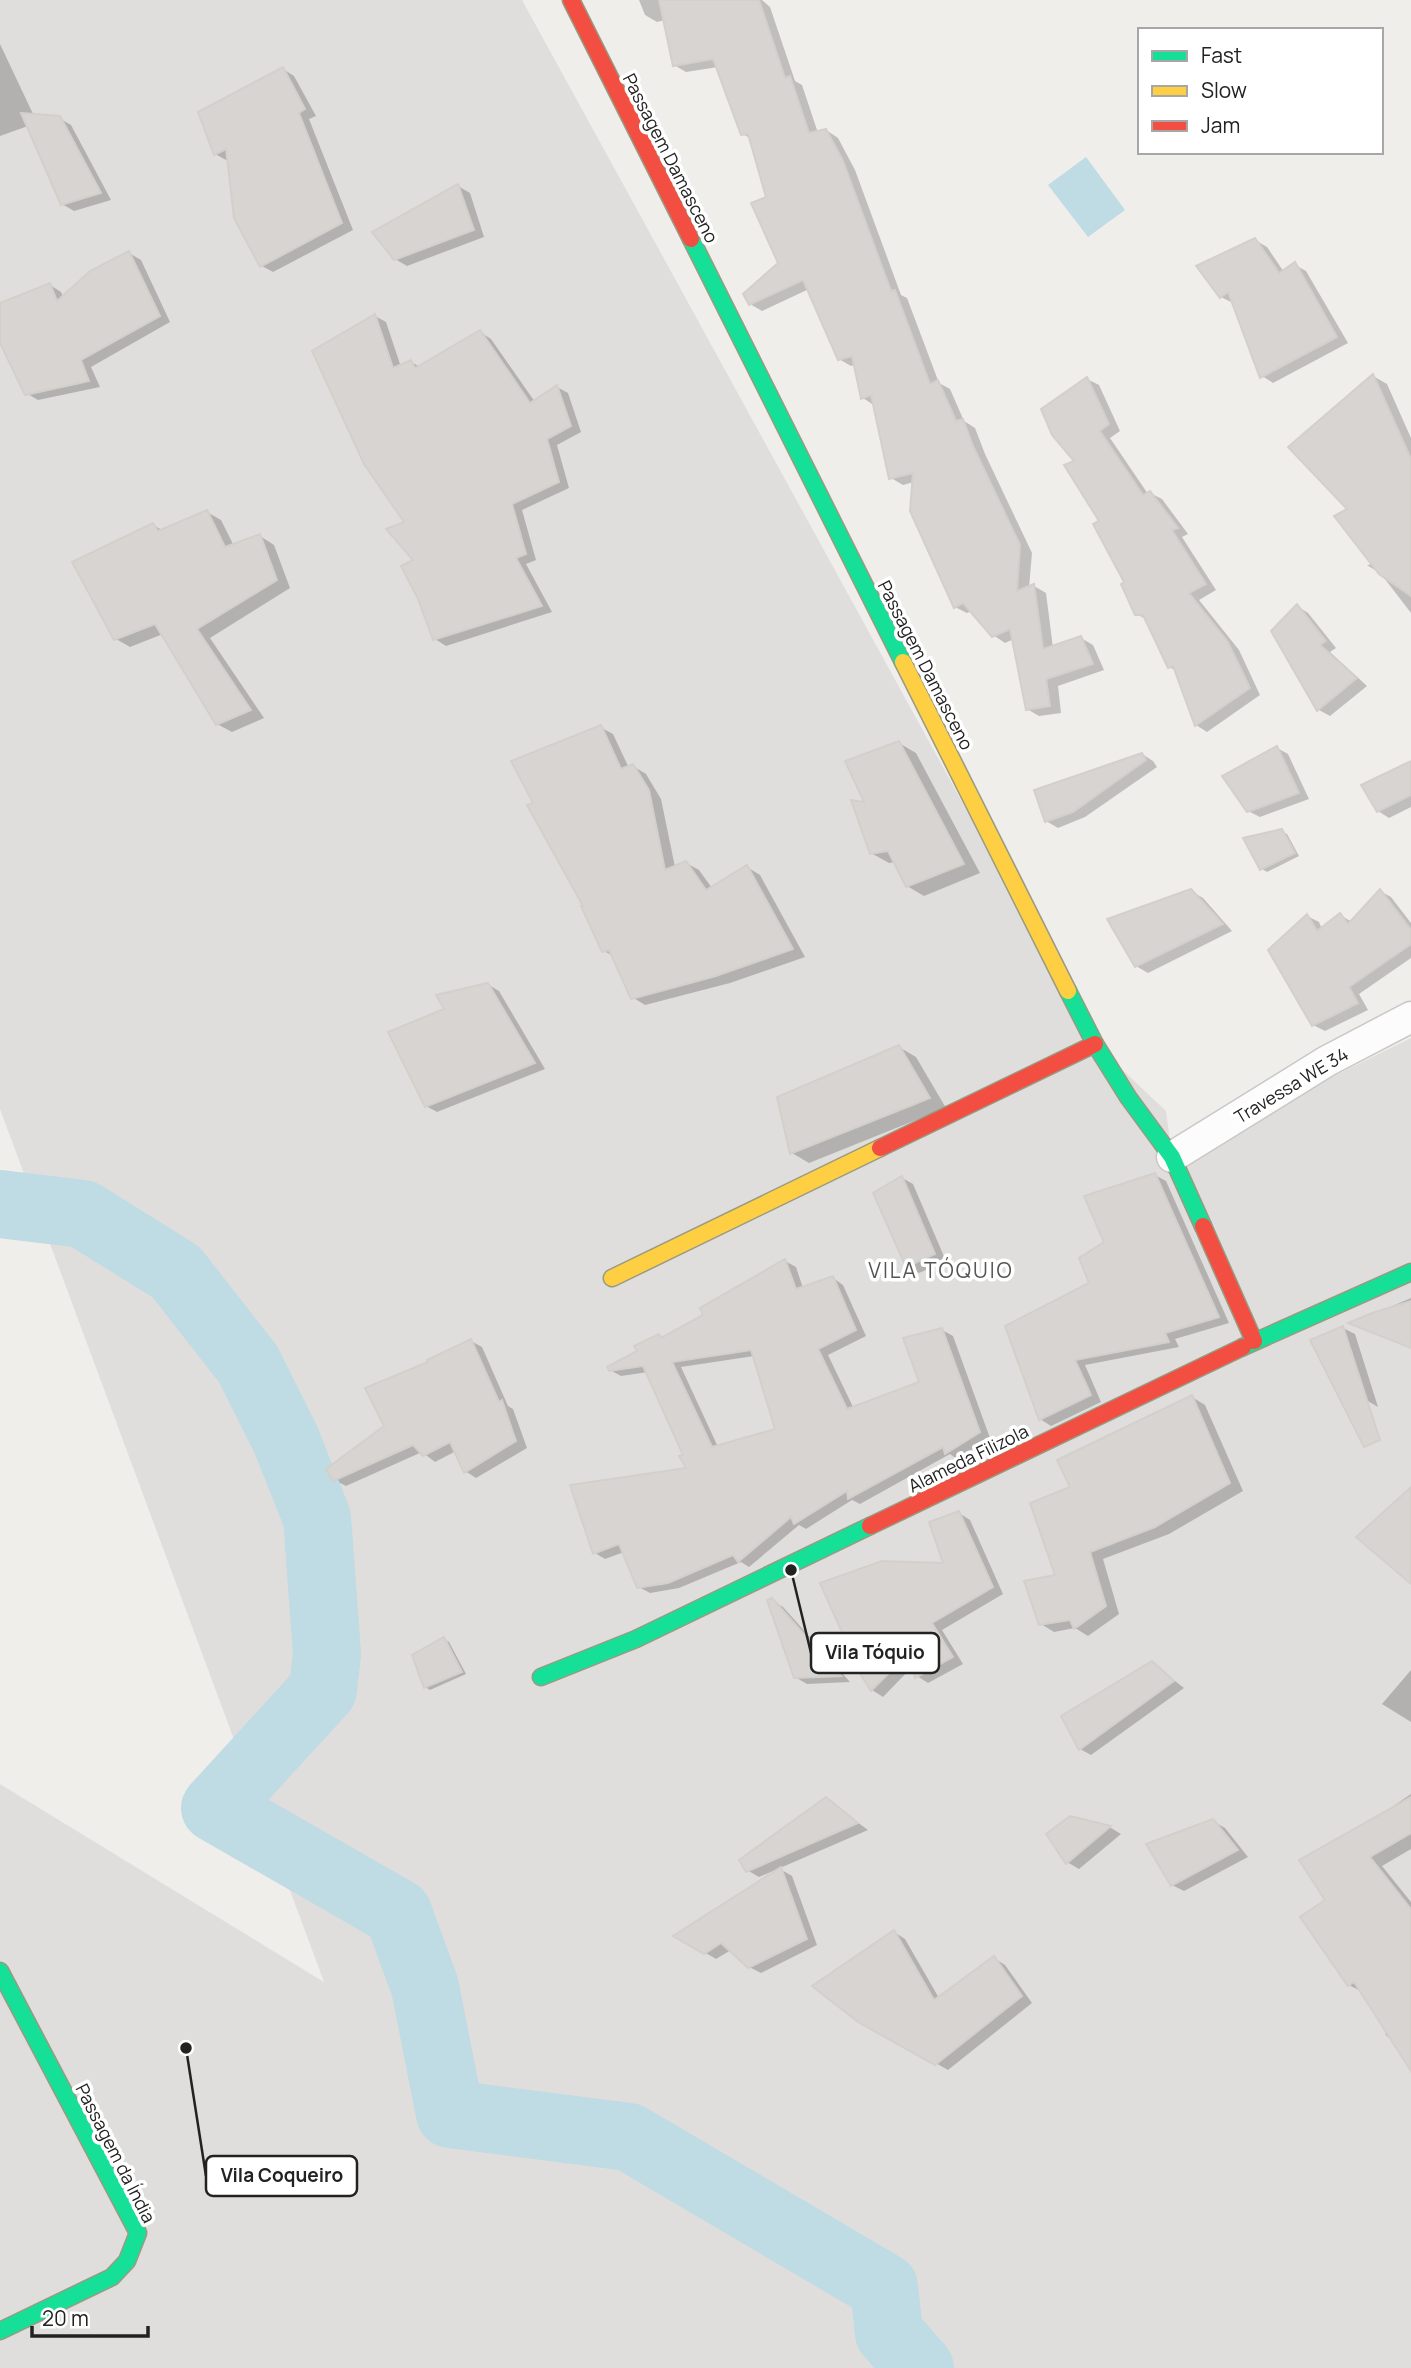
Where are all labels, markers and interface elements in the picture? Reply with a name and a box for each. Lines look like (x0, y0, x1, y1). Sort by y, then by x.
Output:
legend (1138, 28, 1383, 154)
text: Fast (1201, 41, 1242, 69)
street label: Passagem Damasceno (618, 69, 724, 247)
text: Slow (1201, 76, 1247, 104)
text: Jam (1201, 111, 1240, 139)
street label: Passagem Damasceno (873, 576, 979, 754)
street label: Travessa WE 34 (1230, 1042, 1352, 1128)
district label: VILA TÓQUIO (868, 1256, 1014, 1284)
street label: Alameda Filizola (904, 1419, 1032, 1497)
callout: Vila Tóquio (811, 1633, 939, 1673)
text: Vila Tóquio (825, 1639, 925, 1665)
street label: Passagem da Índia (71, 2079, 161, 2227)
callout: Vila Coqueiro (206, 2156, 357, 2196)
text: Vila Coqueiro (221, 2162, 343, 2188)
scale bar (32, 2294, 147, 2338)
text: 20 m (42, 2304, 89, 2332)

